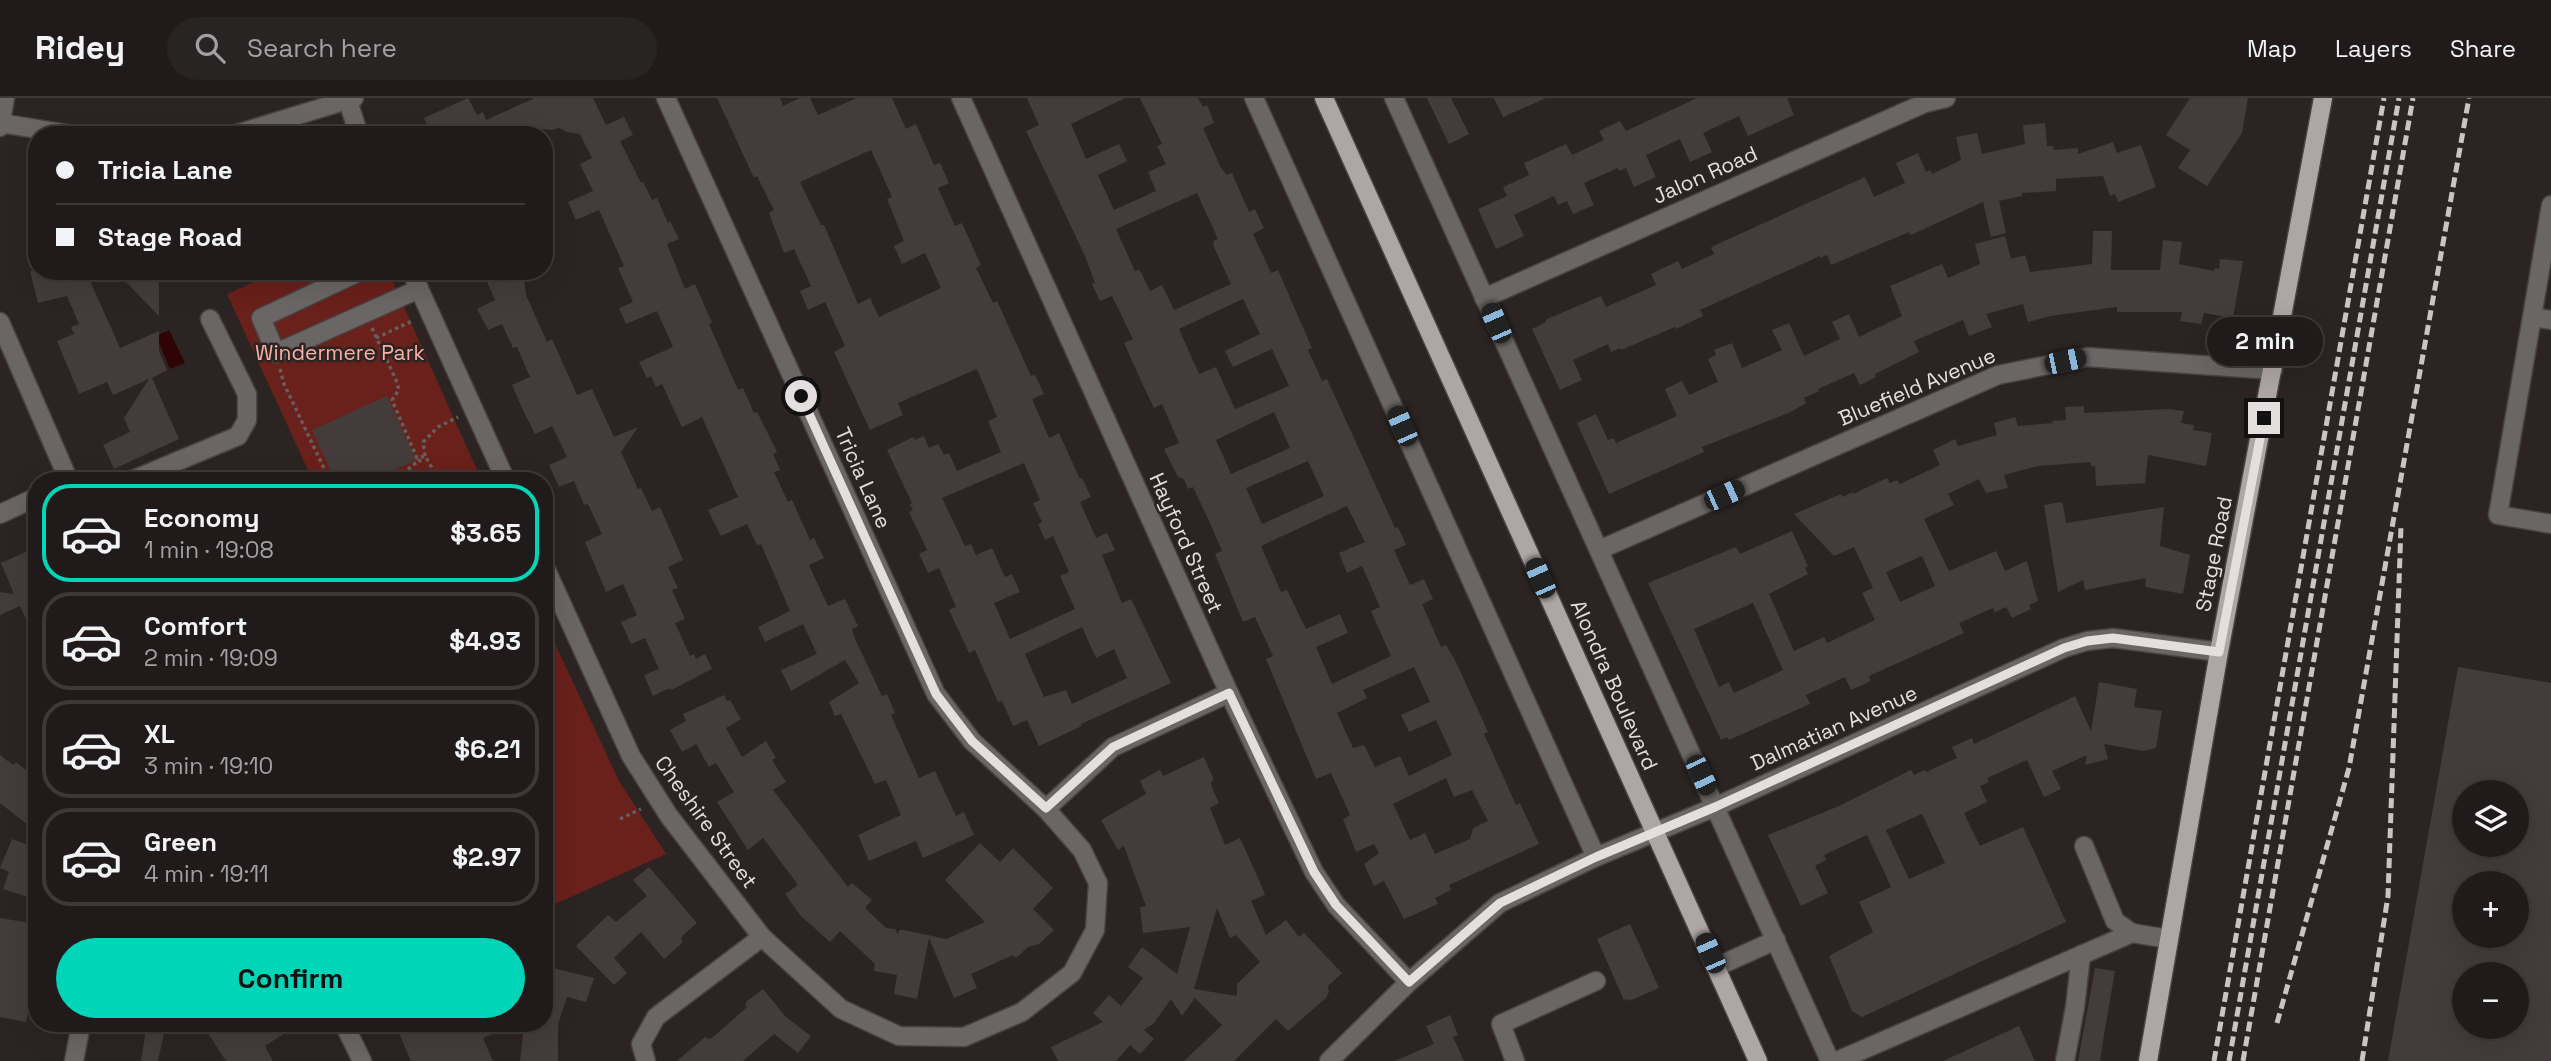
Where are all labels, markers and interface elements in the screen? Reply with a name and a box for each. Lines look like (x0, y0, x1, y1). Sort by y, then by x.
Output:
search box (167, 17, 657, 80)
text: Ridey (35, 27, 125, 69)
icon: search (191, 29, 229, 67)
text: Search here (247, 31, 397, 65)
text: Map (2247, 33, 2297, 64)
text: Layers (2335, 33, 2412, 64)
text: Share (2450, 33, 2516, 64)
street label: Jalon Road (1648, 139, 1761, 210)
text: Tricia Lane (98, 153, 233, 187)
text: Stage Road (98, 220, 242, 254)
car (1478, 300, 1515, 346)
callout: 2 min (2206, 316, 2322, 366)
text: 2 min (2235, 326, 2295, 356)
park label: Windermere Park (255, 339, 425, 366)
street label: Bluefield Avenue (1834, 341, 2000, 432)
car (2043, 346, 2088, 376)
route start (785, 380, 817, 412)
route end (2248, 402, 2280, 434)
car (1384, 403, 1421, 449)
street label: Tricia Lane (829, 423, 898, 533)
street label: Hayford Street (1143, 468, 1229, 617)
car (1701, 477, 1748, 513)
street label: Stage Road (2189, 494, 2238, 614)
text: Economy (144, 501, 260, 535)
icon: car (60, 502, 123, 565)
text: $3.65 (450, 516, 521, 550)
text: 1 min · 19:08 (144, 535, 274, 565)
car (1522, 555, 1559, 601)
street label: Alondra Boulevard (1565, 595, 1664, 774)
text: Comfort (144, 609, 247, 643)
icon: car (60, 610, 123, 673)
text: $4.93 (449, 624, 521, 658)
text: 2 min · 19:09 (144, 643, 278, 673)
street label: Dalmatian Avenue (1746, 679, 1921, 776)
text: XL (144, 717, 175, 751)
icon: car (60, 718, 123, 781)
text: $6.21 (454, 732, 521, 766)
street label: Cheshire Street (649, 750, 764, 893)
text: 3 min · 19:10 (144, 751, 273, 781)
car (1683, 752, 1720, 798)
map controls (2452, 780, 2529, 1039)
button: layers (2452, 780, 2529, 857)
text: Green (144, 825, 217, 859)
icon: car (60, 826, 123, 889)
text: $2.97 (452, 840, 521, 874)
text: 4 min · 19:11 (144, 859, 269, 889)
button: + (2452, 871, 2529, 948)
car (1692, 930, 1729, 976)
button: Confirm (56, 938, 525, 1018)
button: − (2452, 962, 2529, 1039)

